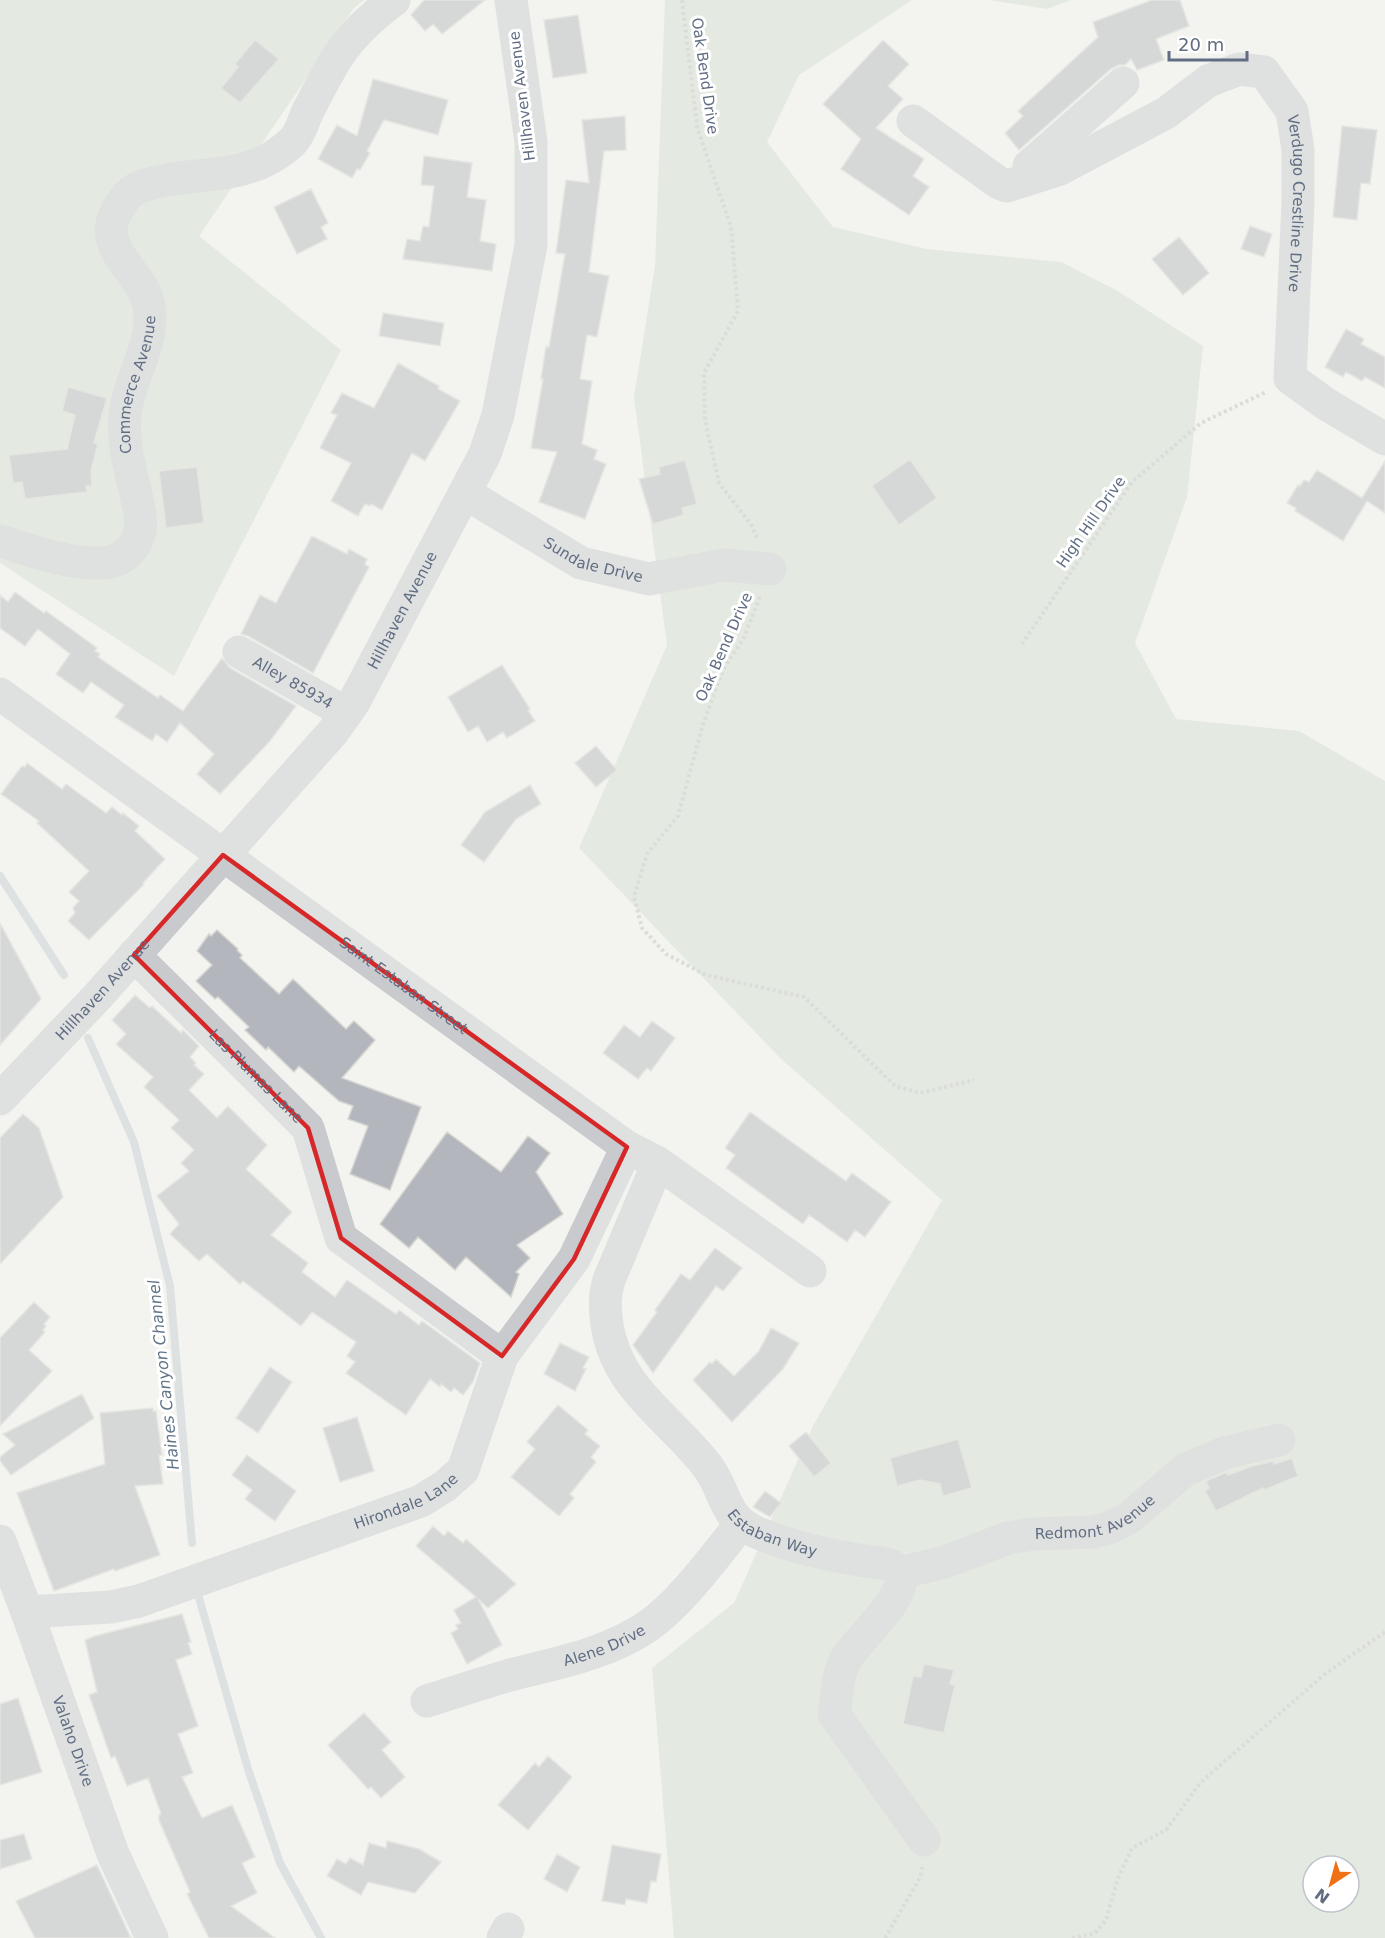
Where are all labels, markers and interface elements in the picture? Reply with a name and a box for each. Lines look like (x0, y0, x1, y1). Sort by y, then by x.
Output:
street label: Oak Bend Drive (688, 16, 722, 136)
scale bar (1169, 24, 1247, 62)
street label: Hillhaven Avenue (505, 30, 539, 162)
text: 20 m (1178, 34, 1224, 55)
street label: Verdugo Crestline Drive (1284, 113, 1307, 293)
street label: Commerce Avenue (116, 315, 159, 455)
street label: High Hill Drive (1053, 473, 1129, 571)
street label: Sundale Drive (540, 533, 645, 586)
street label: Hillhaven Avenue (364, 548, 441, 672)
street label: Oak Bend Drive (692, 590, 756, 704)
street label: Alley 85934 (250, 653, 336, 713)
street label: Saint Estaban Street (336, 933, 472, 1038)
street label: Hillhaven Avenue (52, 935, 153, 1044)
street label: Las Plumas Lane (205, 1026, 307, 1127)
water label: Haines Canyon Channel (144, 1278, 183, 1471)
street label: Hirondale Lane (351, 1470, 462, 1533)
street label: Redmont Avenue (1035, 1491, 1159, 1543)
street label: Estaban Way (723, 1506, 819, 1561)
street label: Alene Drive (561, 1621, 649, 1670)
street label: Valaho Drive (48, 1693, 97, 1789)
north arrow (1301, 1854, 1361, 1914)
text: N (1311, 1884, 1333, 1907)

